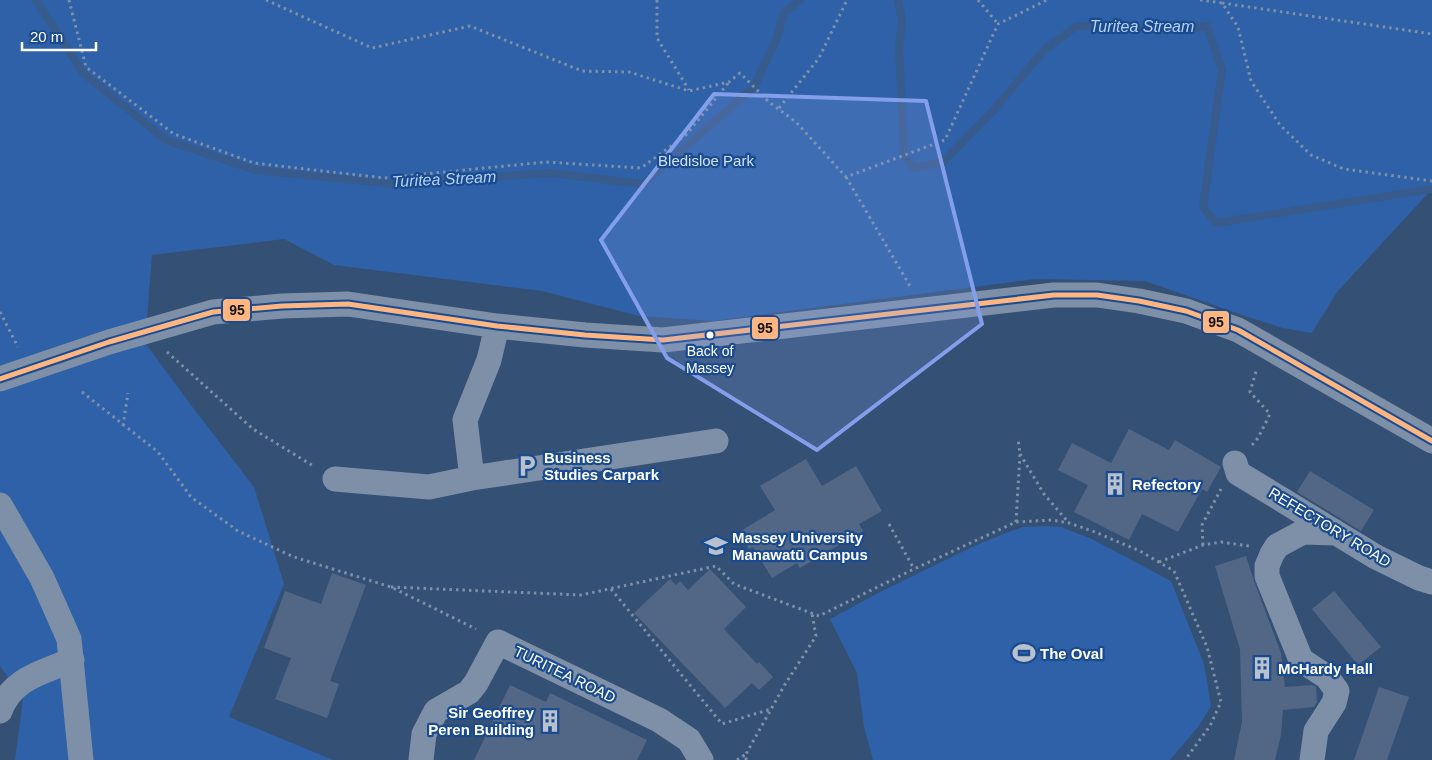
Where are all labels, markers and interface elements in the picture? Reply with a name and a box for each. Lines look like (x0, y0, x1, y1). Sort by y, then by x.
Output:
water label: Turitea Stream (1090, 18, 1194, 35)
scale bar (22, 20, 96, 52)
text: 20 m (30, 28, 63, 45)
park label: Bledisloe Park (658, 152, 754, 169)
water label: Turitea Stream (391, 168, 497, 190)
line badge: 95 (222, 298, 251, 322)
text: 95 (229, 302, 245, 318)
line badge: 95 (1202, 310, 1230, 334)
text: 95 (1208, 314, 1224, 330)
line badge: 95 (751, 316, 779, 340)
text: 95 (757, 320, 773, 336)
marker: Back of Massey (705, 330, 715, 340)
place label: Back of Massey (686, 343, 734, 376)
place label: Business Studies Carpark (544, 449, 660, 483)
parking icon: Business Studies Carpark (514, 453, 540, 479)
building icon: Refectory (1102, 471, 1128, 497)
place label: Refectory (1132, 476, 1202, 493)
street label: REFECTORY ROAD (1266, 484, 1394, 570)
place label: Massey University Manawatū Campus (732, 529, 868, 563)
school or university icon: Massey University Manawatū Campus (703, 533, 729, 559)
sports icon: The Oval (1011, 640, 1037, 666)
street label: TURITEA ROAD (511, 642, 619, 706)
place label: The Oval (1040, 645, 1103, 662)
building icon: McHardy Hall (1249, 655, 1275, 681)
place label: McHardy Hall (1278, 660, 1373, 677)
place label: Sir Geoffrey Peren Building (428, 704, 535, 738)
building icon: Sir Geoffrey Peren Building (537, 708, 563, 734)

